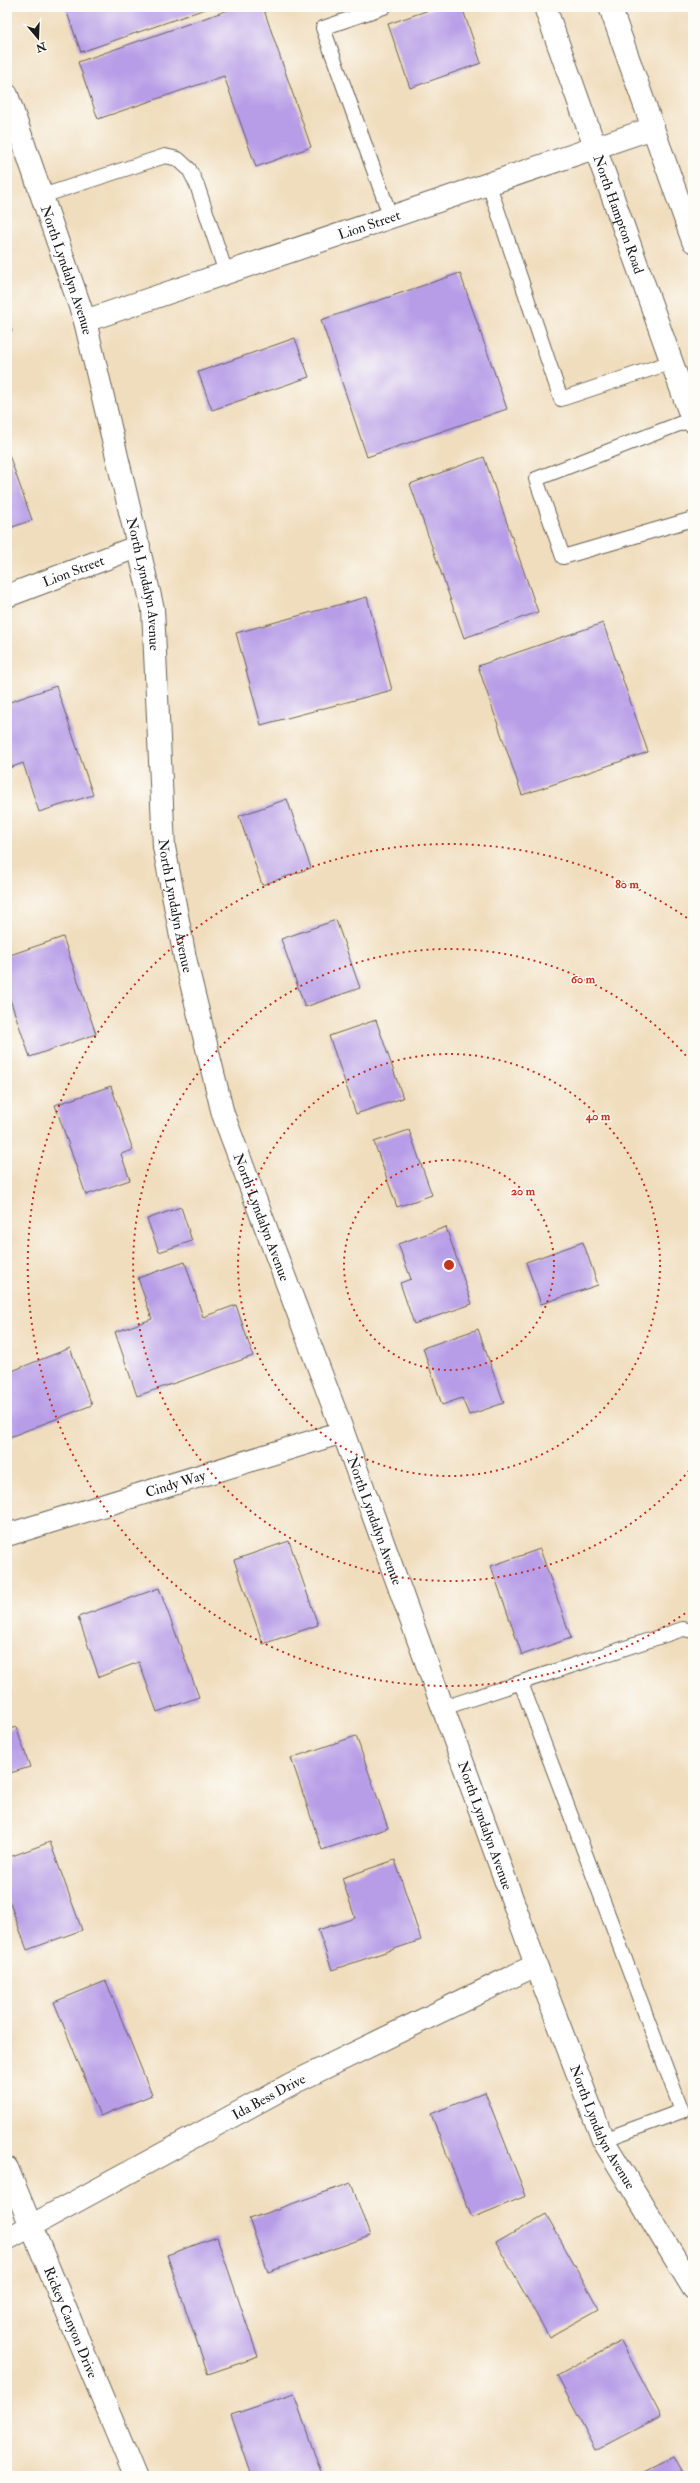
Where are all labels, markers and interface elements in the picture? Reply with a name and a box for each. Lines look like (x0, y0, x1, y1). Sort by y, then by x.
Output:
north arrow (18, 18, 58, 58)
text: N (33, 39, 49, 55)
street label: North Hampton Road (589, 153, 647, 276)
street label: North Lyndalyn Avenue (37, 203, 96, 337)
street label: Lion Street (336, 206, 403, 243)
street label: North Lyndalyn Avenue (123, 516, 163, 651)
street label: Lion Street (40, 552, 107, 591)
street label: North Lyndalyn Avenue (155, 839, 196, 974)
text: 80 m (615, 877, 639, 892)
text: 60 m (571, 972, 596, 987)
text: 40 m (585, 1109, 611, 1124)
street label: North Lyndalyn Avenue (230, 1151, 293, 1284)
text: 20 m (511, 1184, 536, 1199)
centre of rings (442, 1258, 456, 1272)
street label: North Lyndalyn Avenue (344, 1454, 406, 1588)
street label: Cindy Way (143, 1466, 209, 1501)
street label: North Lyndalyn Avenue (454, 1759, 516, 1892)
street label: North Lyndalyn Avenue (566, 2063, 639, 2193)
street label: Ida Bess Drive (229, 2070, 308, 2124)
street label: Rickey Canyon Drive (40, 2264, 101, 2381)

